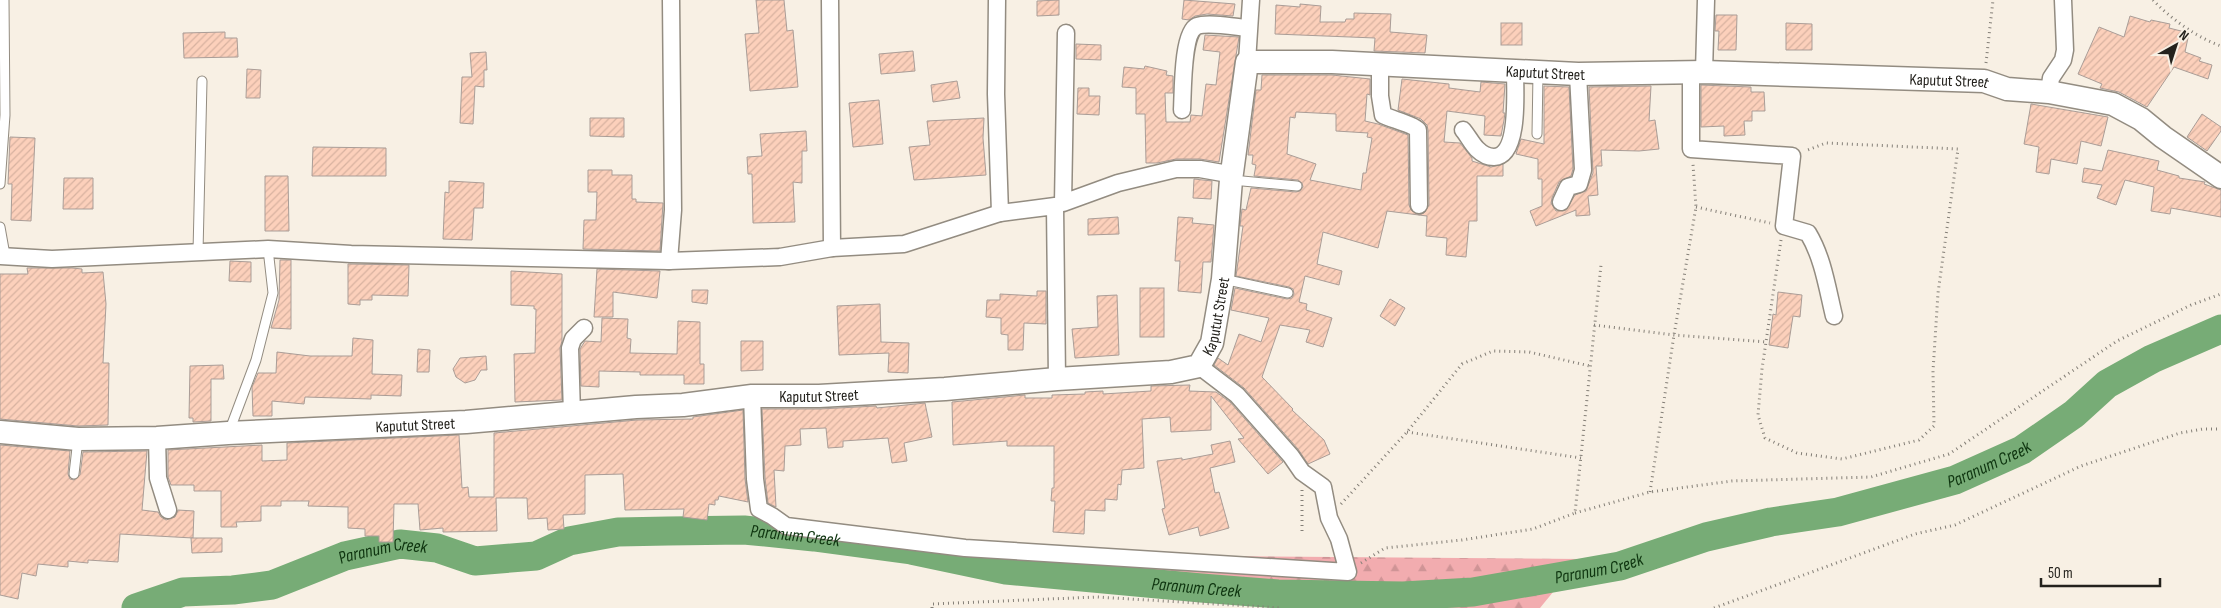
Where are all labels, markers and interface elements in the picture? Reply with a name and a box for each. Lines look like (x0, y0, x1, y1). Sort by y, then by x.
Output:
north arrow (2151, 20, 2201, 70)
text: N (2176, 26, 2192, 44)
street label: Kaputut Street (1505, 62, 1585, 85)
street label: Kaputut Street (1909, 71, 1991, 93)
street label: Kaputut Street (1199, 276, 1234, 359)
street label: Kaputut Street (779, 386, 859, 407)
street label: Kaputut Street (375, 415, 456, 437)
water label: Paranum Creek (1945, 436, 2037, 493)
water label: Paranum Creek (749, 521, 843, 552)
water label: Paranum Creek (335, 534, 429, 569)
water label: Paranum Creek (1553, 549, 1647, 588)
scale bar (2041, 556, 2160, 588)
text: 50 m (2048, 564, 2073, 583)
water label: Paranum Creek (1151, 573, 1243, 602)

